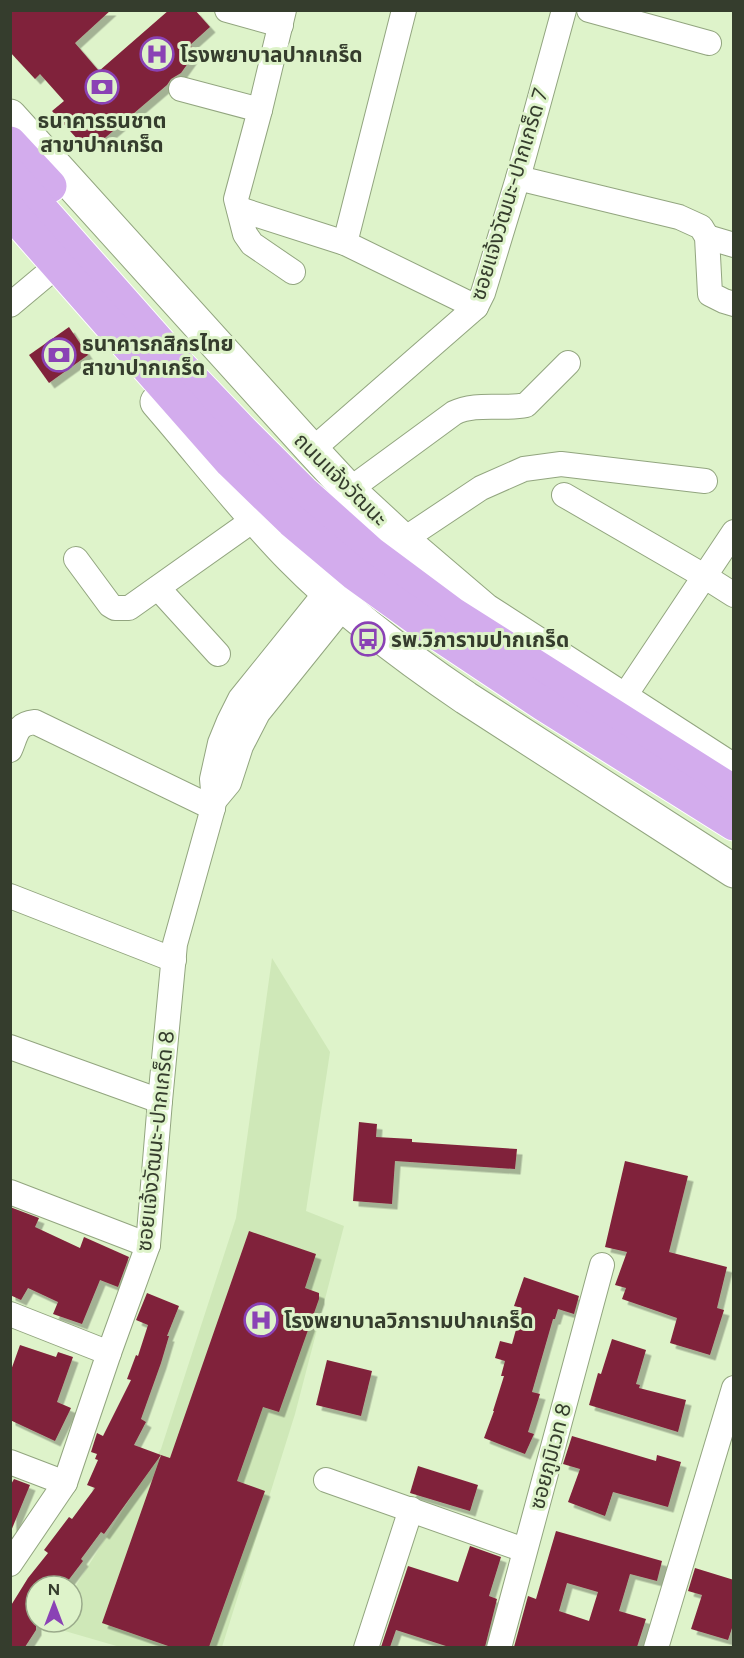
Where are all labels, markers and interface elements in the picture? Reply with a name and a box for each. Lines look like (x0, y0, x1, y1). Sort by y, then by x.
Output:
hospital icon: โรงพยาบาลปากเกร็ด (139, 36, 175, 72)
place label: โรงพยาบาลปากเกร็ด (180, 42, 363, 67)
bank icon: ธนาคารธนชาต สาขาปากเกร็ด (84, 69, 120, 105)
street label: ซอยแจ้งวัฒนะ-ปากเกร็ด 7 (465, 85, 553, 303)
place label: ธนาคารธนชาต สาขาปากเกร็ด (38, 108, 166, 157)
place label: ธนาคารกสิกรไทย สาขาปากเกร็ด (82, 331, 234, 380)
bank icon: ธนาคารกสิกรไทย สาขาปากเกร็ด (41, 337, 77, 373)
street label: ถนนแจ้งวัฒนะ (289, 427, 393, 531)
bus stop icon: รพ.วิภารามปากเกร็ด (350, 621, 386, 657)
place label: รพ.วิภารามปากเกร็ด (391, 627, 569, 652)
street label: ซอยแจ้งวัฒนะ-ปากเกร็ด 8 (131, 1029, 179, 1253)
hospital icon: โรงพยาบาลวิภารามปากเกร็ด (243, 1302, 279, 1338)
place label: โรงพยาบาลวิภารามปากเกร็ด (284, 1308, 534, 1333)
street label: ซอยภูมิเวท 8 (524, 1400, 577, 1512)
north arrow (24, 1574, 84, 1634)
text: N (48, 1580, 60, 1599)

